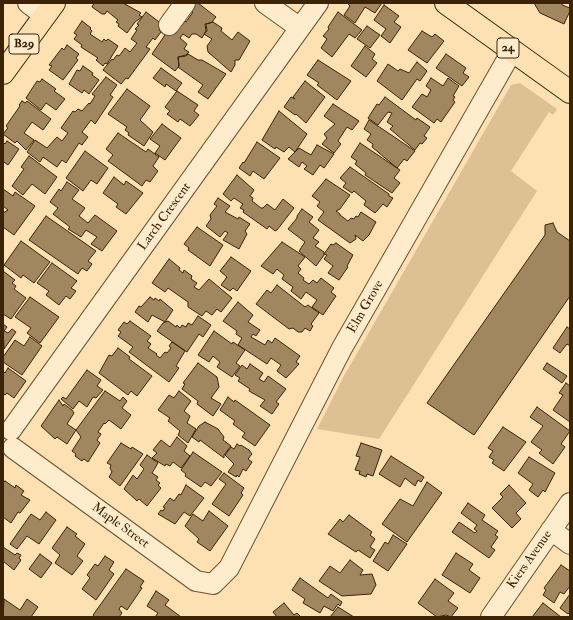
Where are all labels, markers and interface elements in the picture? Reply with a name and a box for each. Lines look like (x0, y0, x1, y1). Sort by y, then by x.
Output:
road number: B29 (9, 34, 39, 54)
road number: 24 (497, 38, 519, 58)
street label: Larch Crescent (135, 180, 195, 254)
street label: Elm Grove (345, 278, 387, 336)
street label: Maple Street (88, 500, 152, 552)
street label: Kiers Avenue (504, 528, 556, 592)

